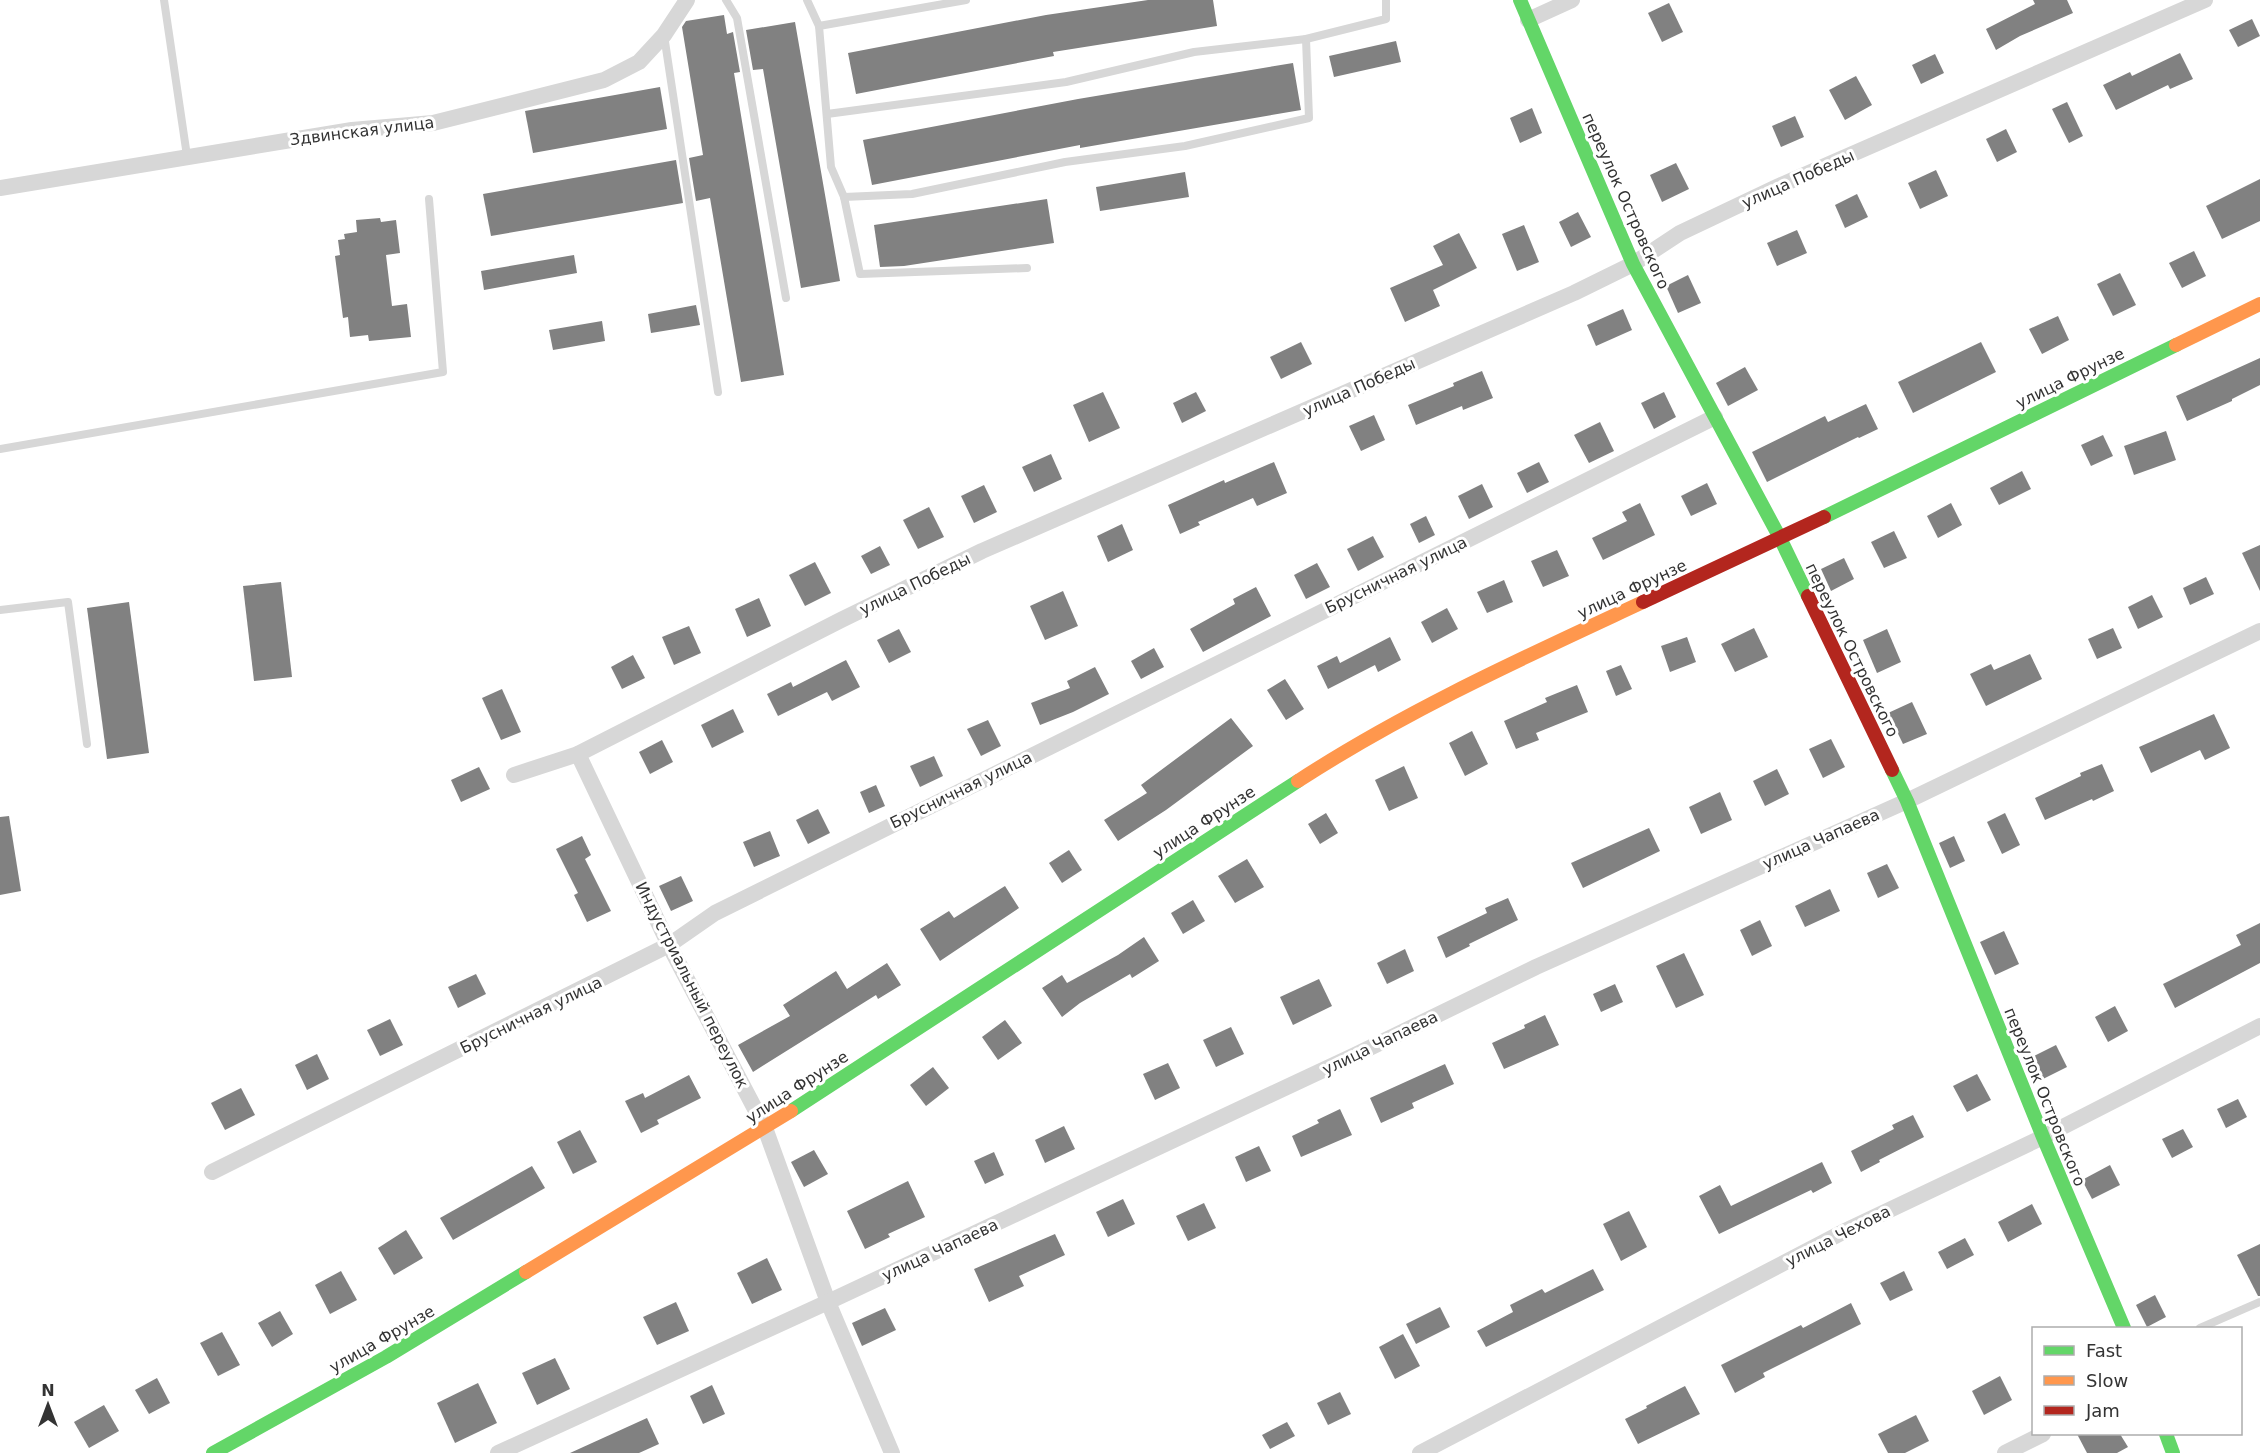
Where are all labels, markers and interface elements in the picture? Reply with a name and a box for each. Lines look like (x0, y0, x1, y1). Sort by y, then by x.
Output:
street label: переулок Островского (1578, 110, 1674, 292)
street label: Здвинская улица (289, 113, 435, 149)
street label: улица Победы (1739, 146, 1857, 212)
street label: улица Фрунзе (2013, 344, 2127, 412)
street label: улица Победы (1300, 354, 1418, 420)
street label: Брусничная улица (1322, 532, 1470, 618)
street label: улица Победы (856, 549, 974, 619)
street label: улица Фрунзе (1574, 555, 1690, 623)
street label: переулок Островского (1802, 560, 1902, 740)
street label: Брусничная улица (887, 747, 1035, 833)
street label: улица Фрунзе (1149, 782, 1259, 862)
street label: улица Чапаева (1760, 805, 1882, 873)
street label: Индустриальный переулок (632, 879, 753, 1092)
street label: Брусничная улица (457, 972, 605, 1058)
street label: переулок Островского (2000, 1005, 2090, 1189)
street label: улица Чапаева (1319, 1007, 1441, 1079)
street label: улица Фрунзе (742, 1047, 852, 1127)
street label: улица Чехова (1782, 1201, 1894, 1271)
street label: улица Чапаева (879, 1215, 1001, 1285)
street label: улица Фрунзе (326, 1301, 438, 1377)
legend (2032, 1327, 2242, 1435)
text: Fast (2086, 1340, 2122, 1361)
text: Slow (2086, 1370, 2128, 1391)
north arrow (18, 1375, 78, 1435)
text: N (41, 1381, 55, 1400)
text: Jam (2085, 1400, 2120, 1421)

